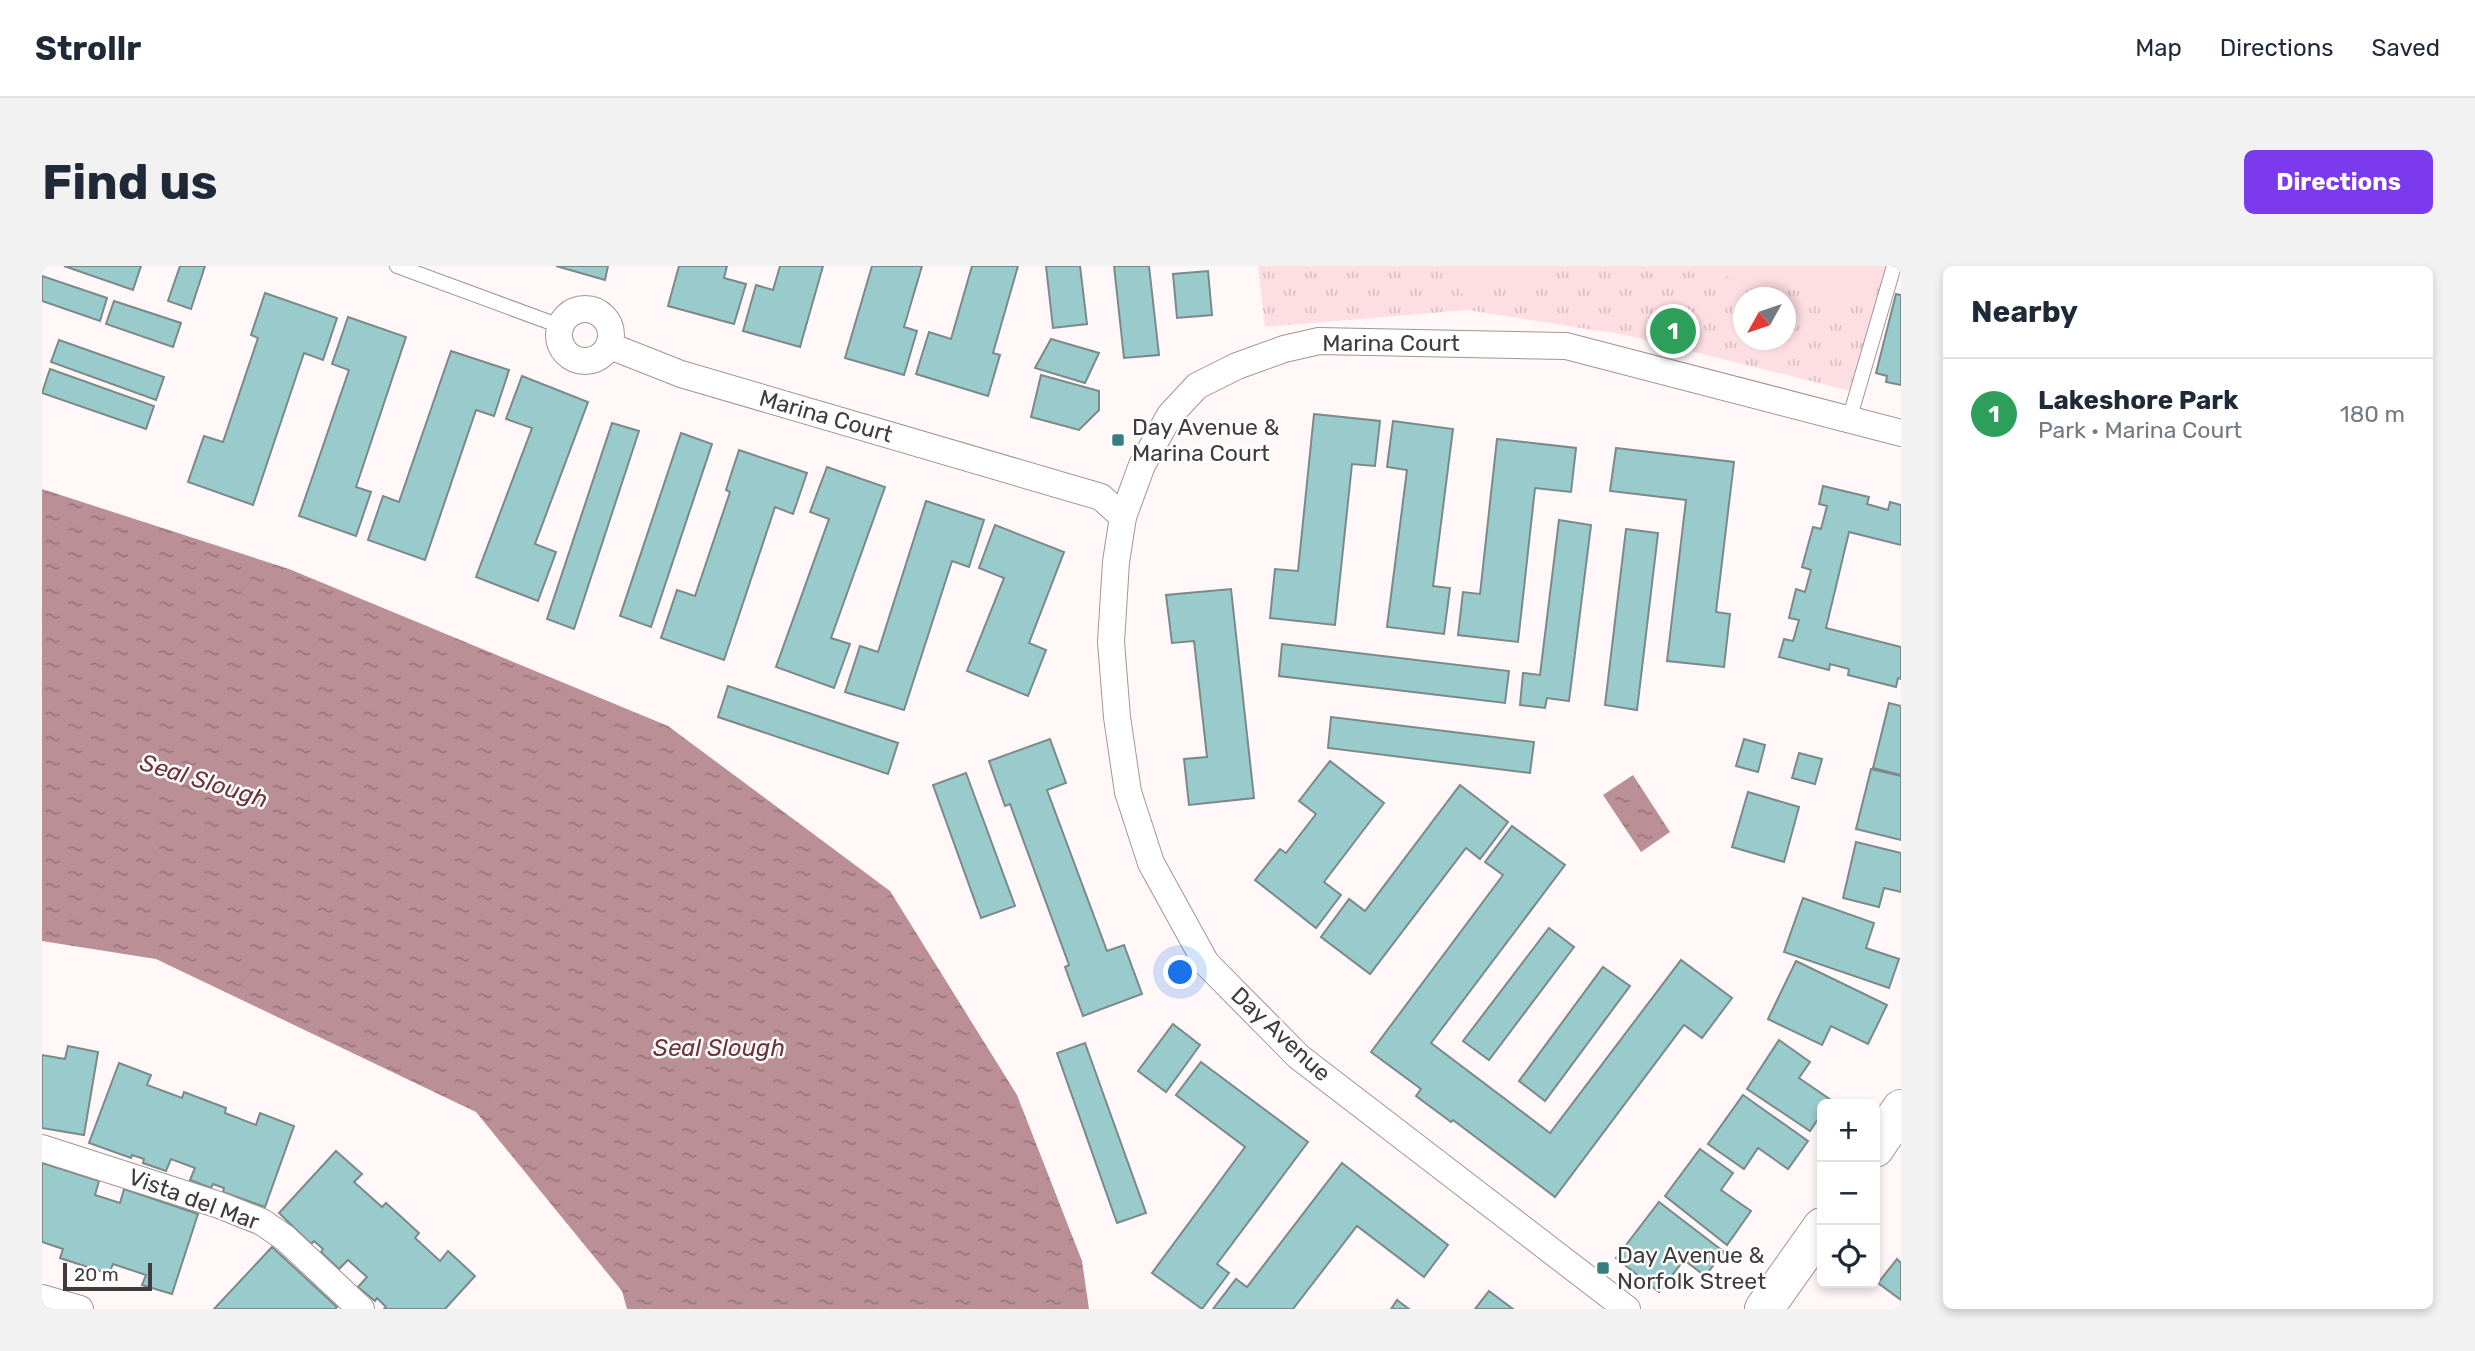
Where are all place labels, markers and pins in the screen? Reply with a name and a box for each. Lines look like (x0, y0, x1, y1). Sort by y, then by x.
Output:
pin: 1 (1650, 305, 1696, 357)
place label: Day Avenue & Marina Court (1132, 413, 1280, 467)
marker: Day Avenue & Marina Court (1110, 432, 1126, 448)
place label: Day Avenue & Norfolk Street (1617, 1241, 1766, 1295)
marker: Day Avenue & Norfolk Street (1595, 1260, 1611, 1276)

